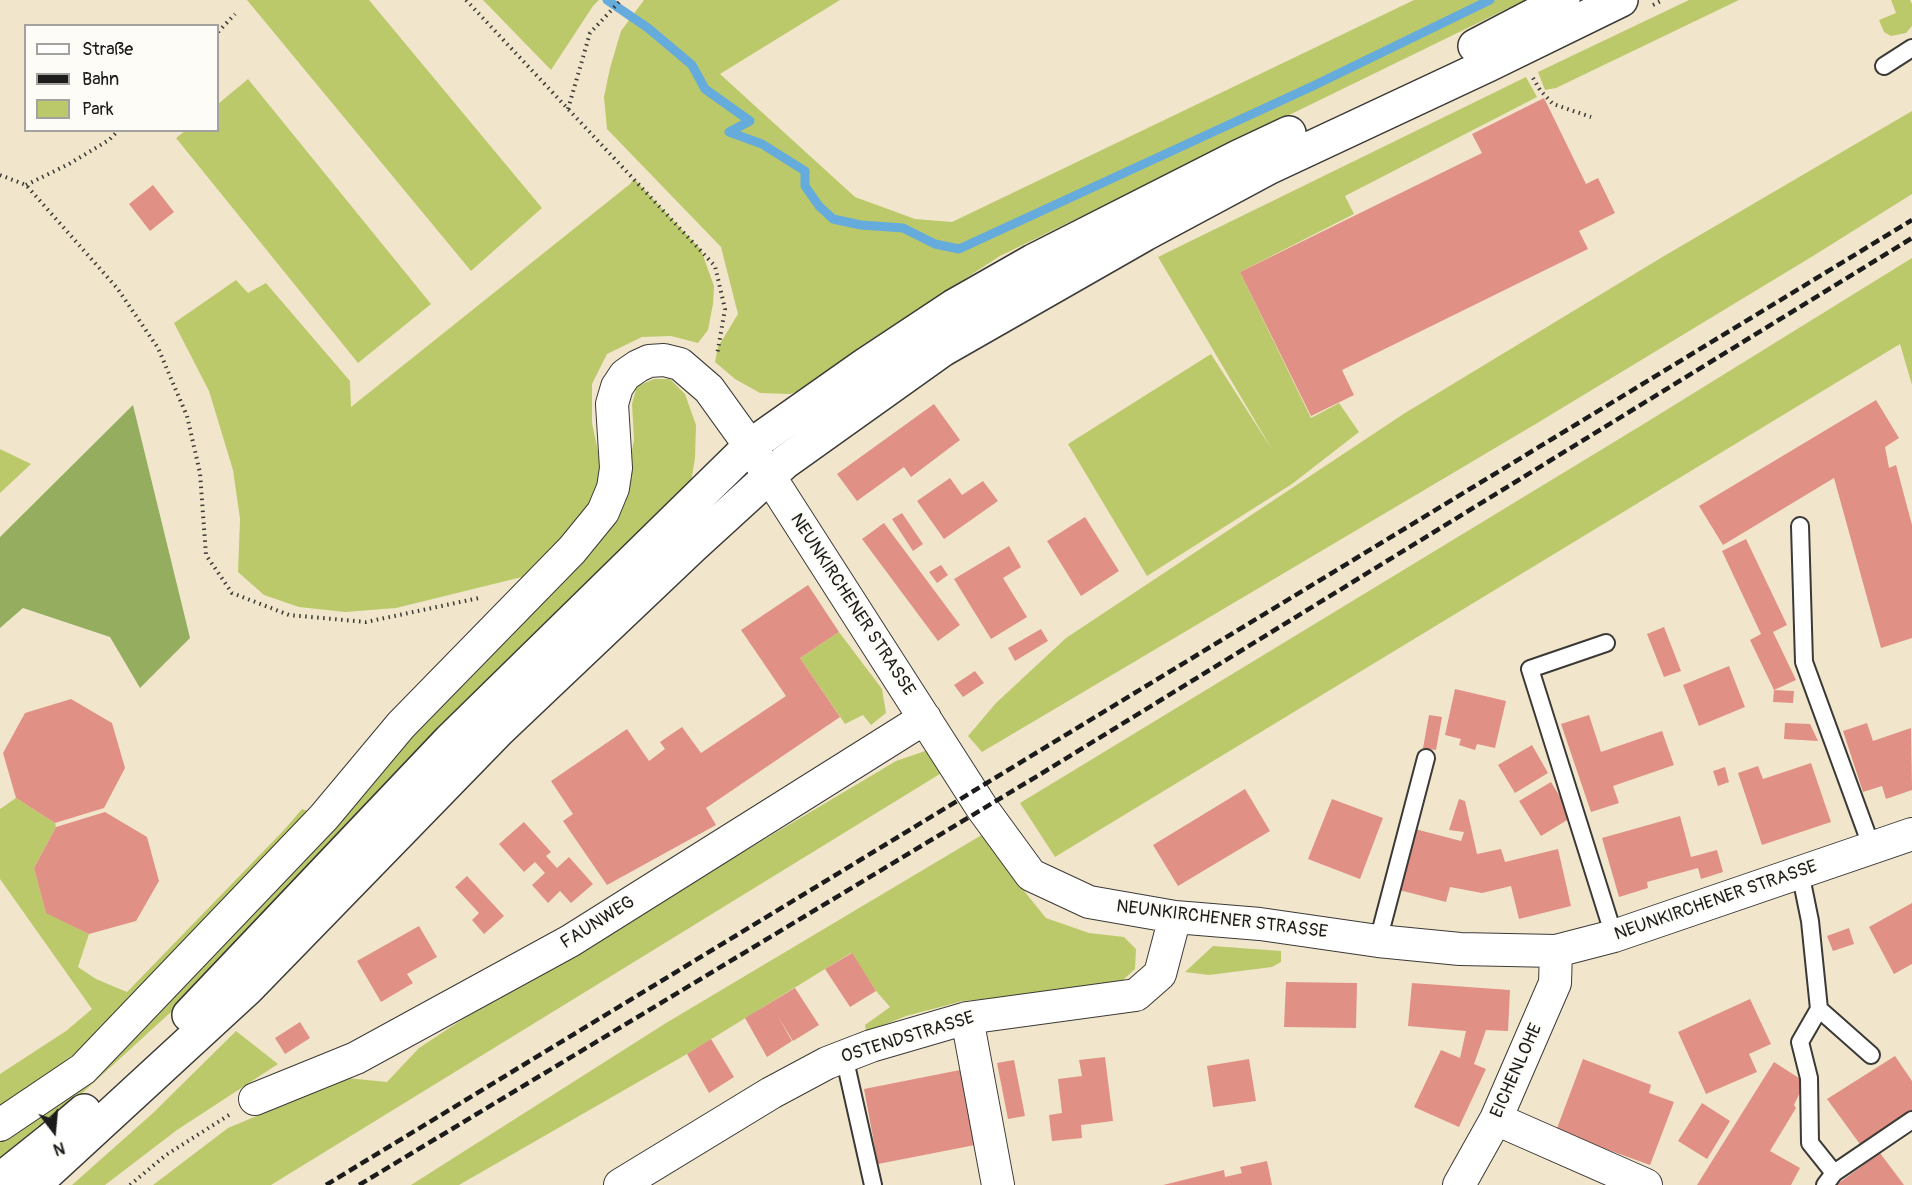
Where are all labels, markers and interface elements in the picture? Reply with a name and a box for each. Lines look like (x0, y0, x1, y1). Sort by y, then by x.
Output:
legend (24, 24, 219, 132)
text: Straße (82, 38, 133, 61)
text: Bahn (82, 68, 119, 91)
text: Park (82, 98, 114, 121)
street label: NEUNKIRCHENER STRASSE (785, 510, 919, 700)
street label: NEUNKIRCHENER STRASSE (1612, 856, 1820, 946)
street label: FAUNWEG (557, 892, 639, 954)
street label: NEUNKIRCHENER STRASSE (1115, 896, 1329, 944)
street label: OSTENDSTRASSE (839, 1007, 977, 1069)
street label: EICHENLOHE (1487, 1020, 1547, 1122)
north arrow (24, 1101, 84, 1161)
text: N (51, 1137, 67, 1159)

